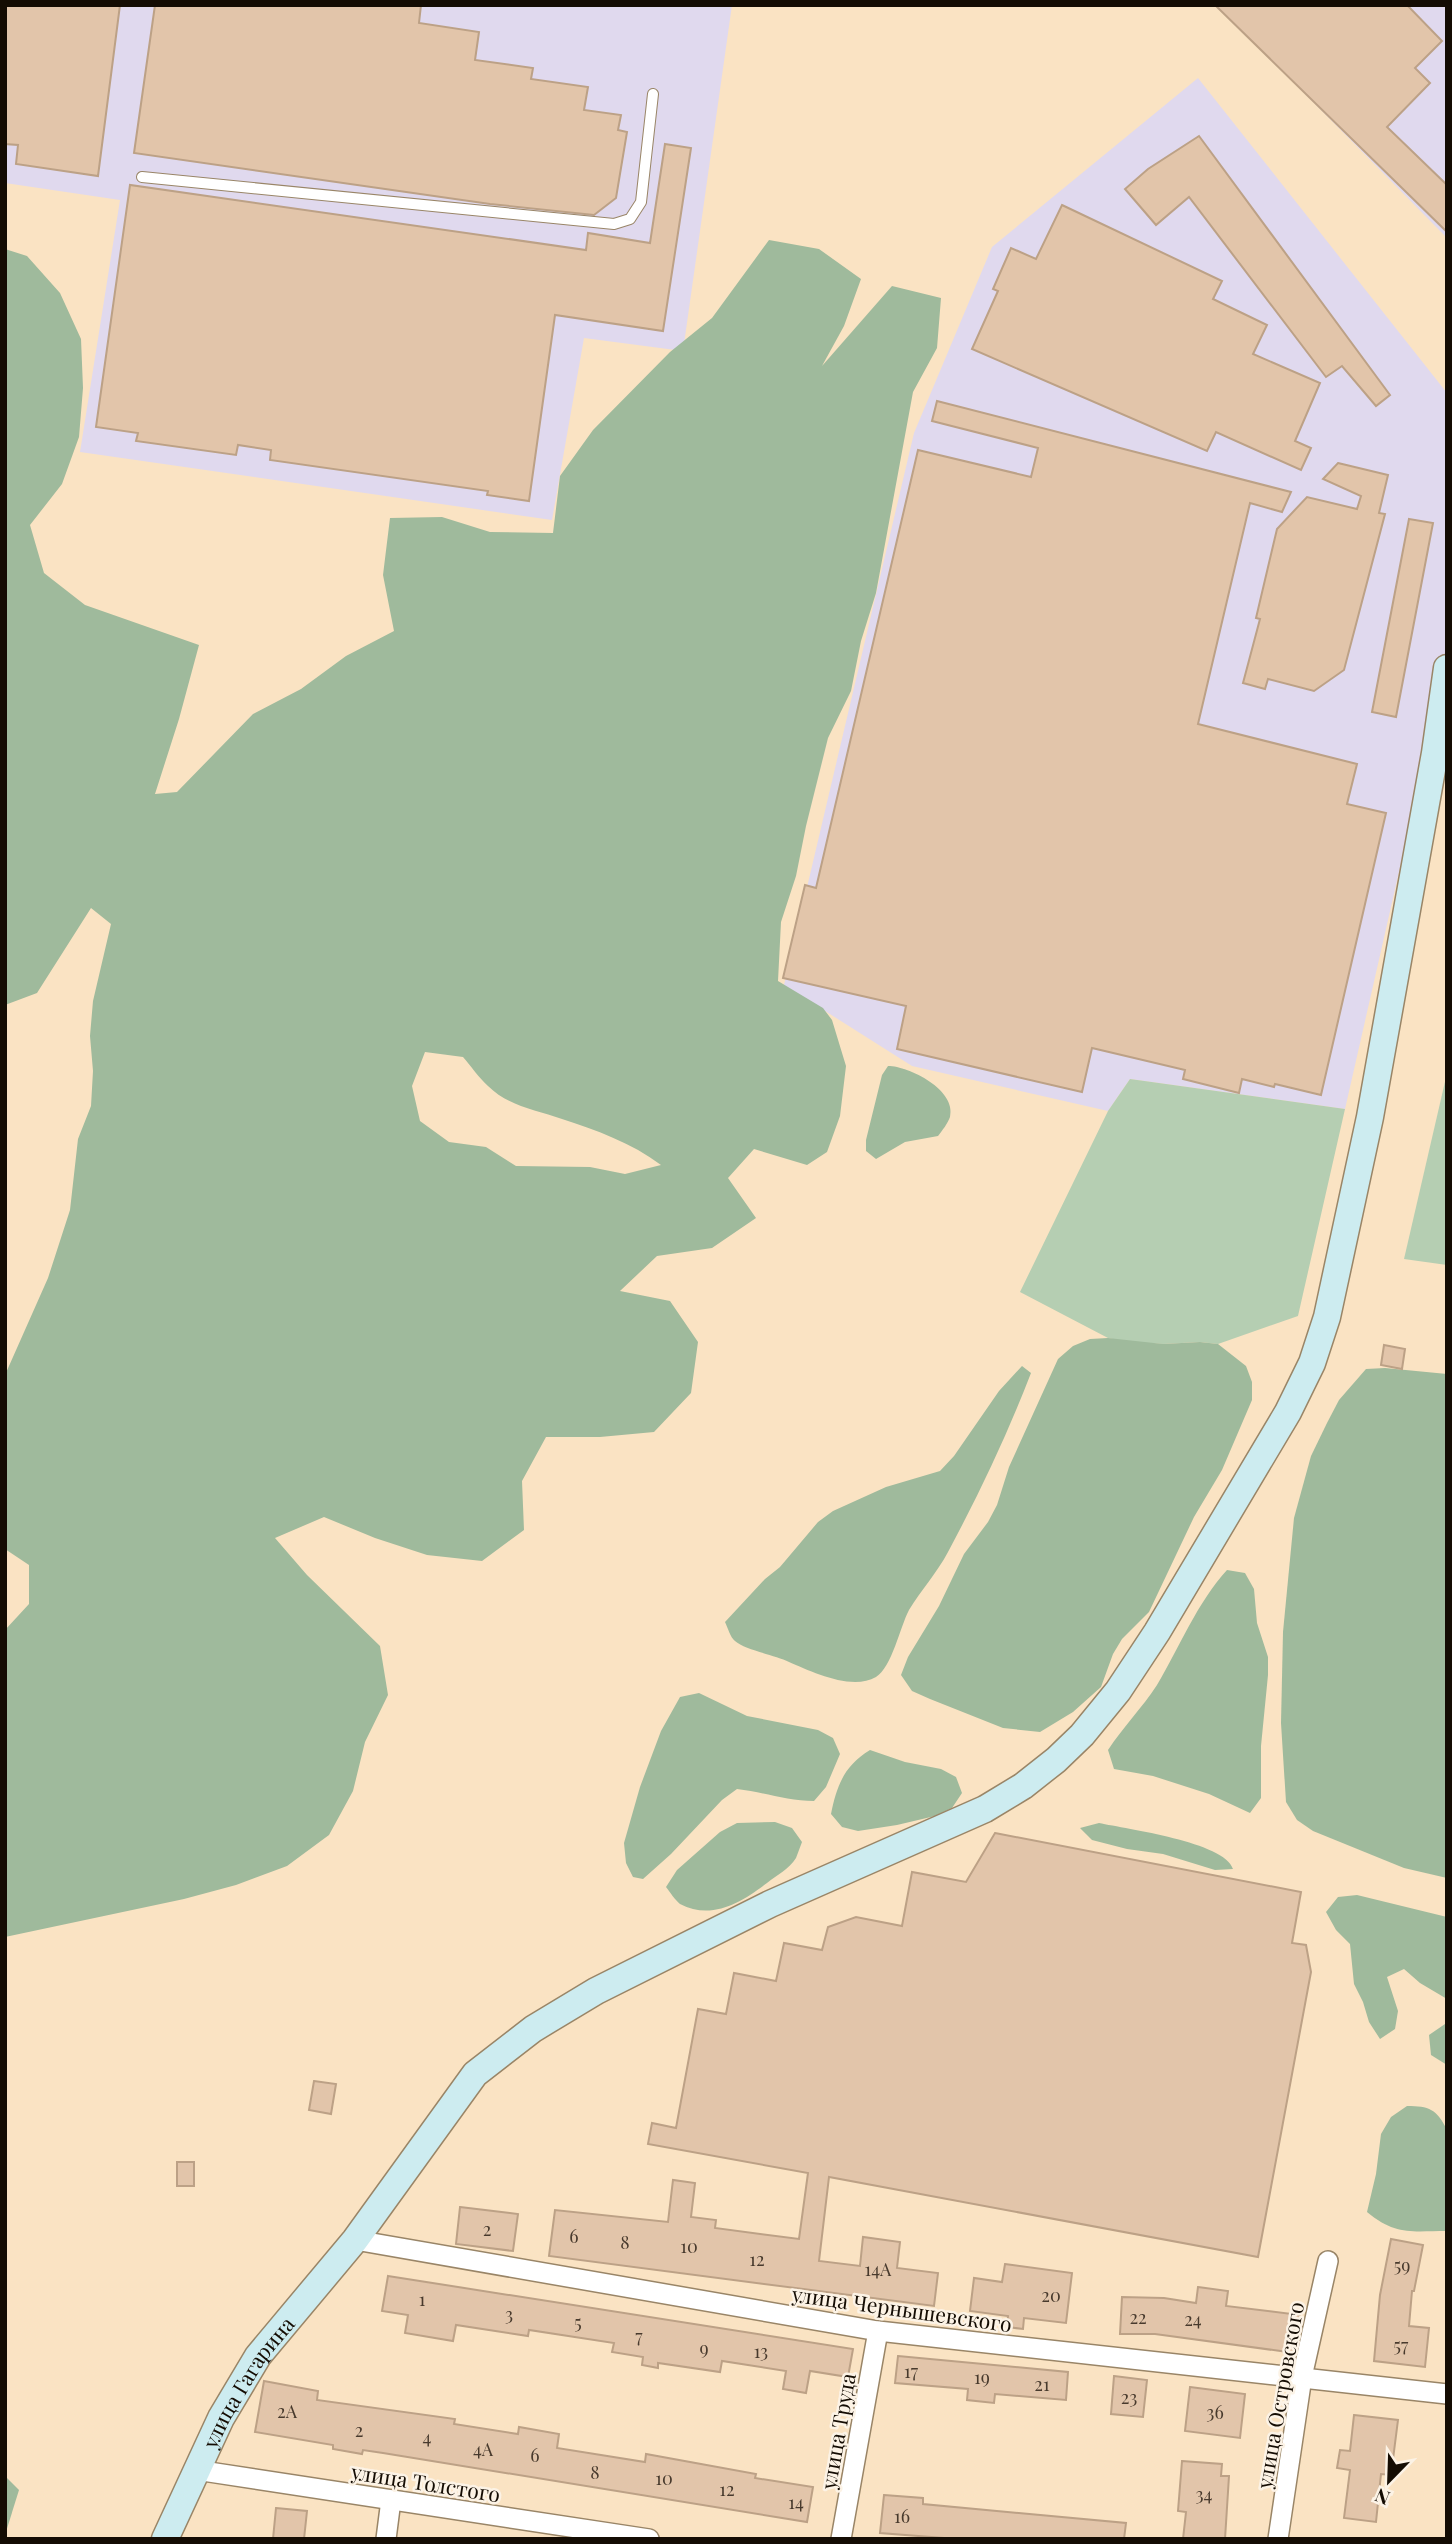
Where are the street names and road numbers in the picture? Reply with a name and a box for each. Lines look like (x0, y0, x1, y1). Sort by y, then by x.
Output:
street label: улица Чернышевского (789, 2279, 1014, 2337)
street label: улица Островского (1249, 2299, 1309, 2492)
street label: улица Гагарина (195, 2309, 300, 2453)
street label: улица Труда (813, 2370, 861, 2492)
street label: улица Толстого (348, 2456, 503, 2508)

